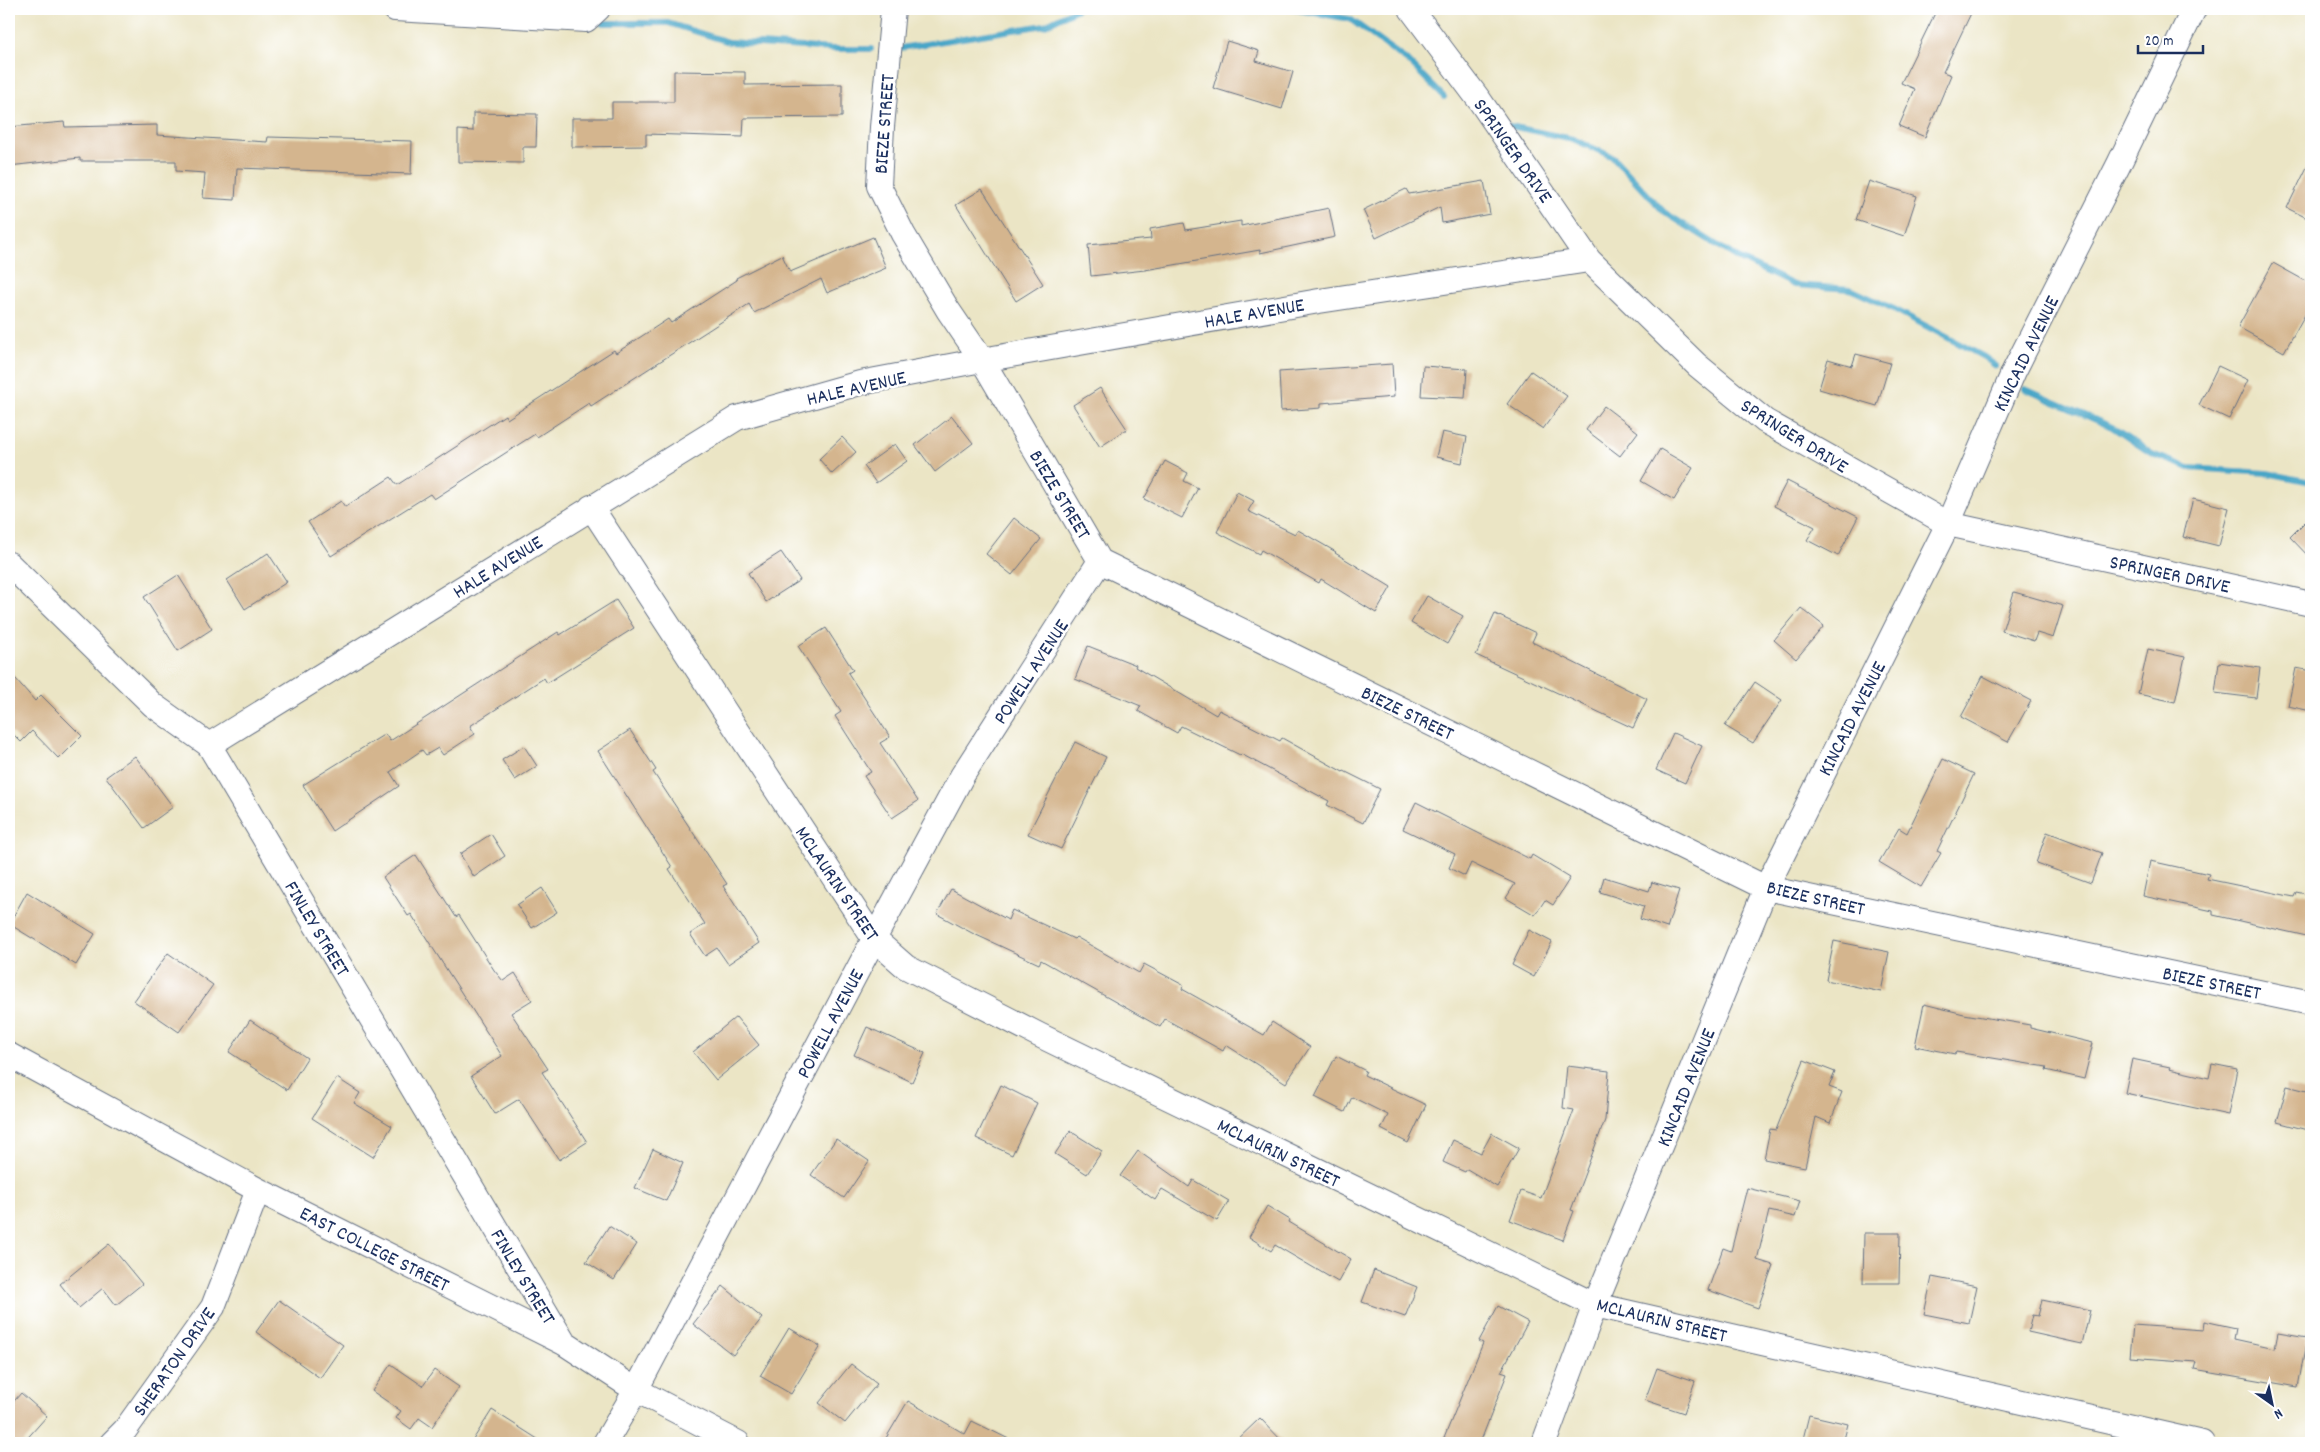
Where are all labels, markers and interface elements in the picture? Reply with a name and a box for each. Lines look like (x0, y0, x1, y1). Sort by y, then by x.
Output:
scale bar (2138, 22, 2202, 54)
text: 20 m (2145, 31, 2173, 53)
street label: BIEZE STREET (869, 73, 903, 175)
street label: SPRINGER DRIVE (1465, 94, 1558, 210)
street label: HALE AVENUE (1202, 292, 1307, 338)
street label: KINCAID AVENUE (1988, 292, 2068, 417)
street label: HALE AVENUE (804, 365, 909, 415)
street label: SPRINGER DRIVE (1734, 393, 1853, 482)
street label: BIEZE STREET (1021, 445, 1096, 546)
street label: HALE AVENUE (448, 530, 549, 607)
street label: SPRINGER DRIVE (2107, 550, 2232, 602)
street label: POWELL AVENUE (988, 615, 1077, 731)
street label: KINCAID AVENUE (1813, 657, 1895, 782)
street label: BIEZE STREET (1356, 680, 1458, 749)
street label: MCLAURIN STREET (787, 822, 884, 948)
street label: BIEZE STREET (1763, 875, 1867, 925)
street label: FINLEY STREET (276, 877, 355, 983)
street label: BIEZE STREET (2160, 961, 2263, 1009)
street label: POWELL AVENUE (791, 965, 872, 1084)
street label: KINCAID AVENUE (1651, 1025, 1724, 1152)
street label: MCLAURIN STREET (1212, 1113, 1344, 1197)
street label: EAST COLLEGE STREET (294, 1201, 453, 1301)
street label: FINLEY STREET (482, 1225, 561, 1331)
street label: MCLAURIN STREET (1593, 1292, 1729, 1352)
street label: SHERATON DRIVE (127, 1302, 224, 1423)
north arrow (2248, 1380, 2298, 1430)
text: N (2270, 1403, 2286, 1424)

